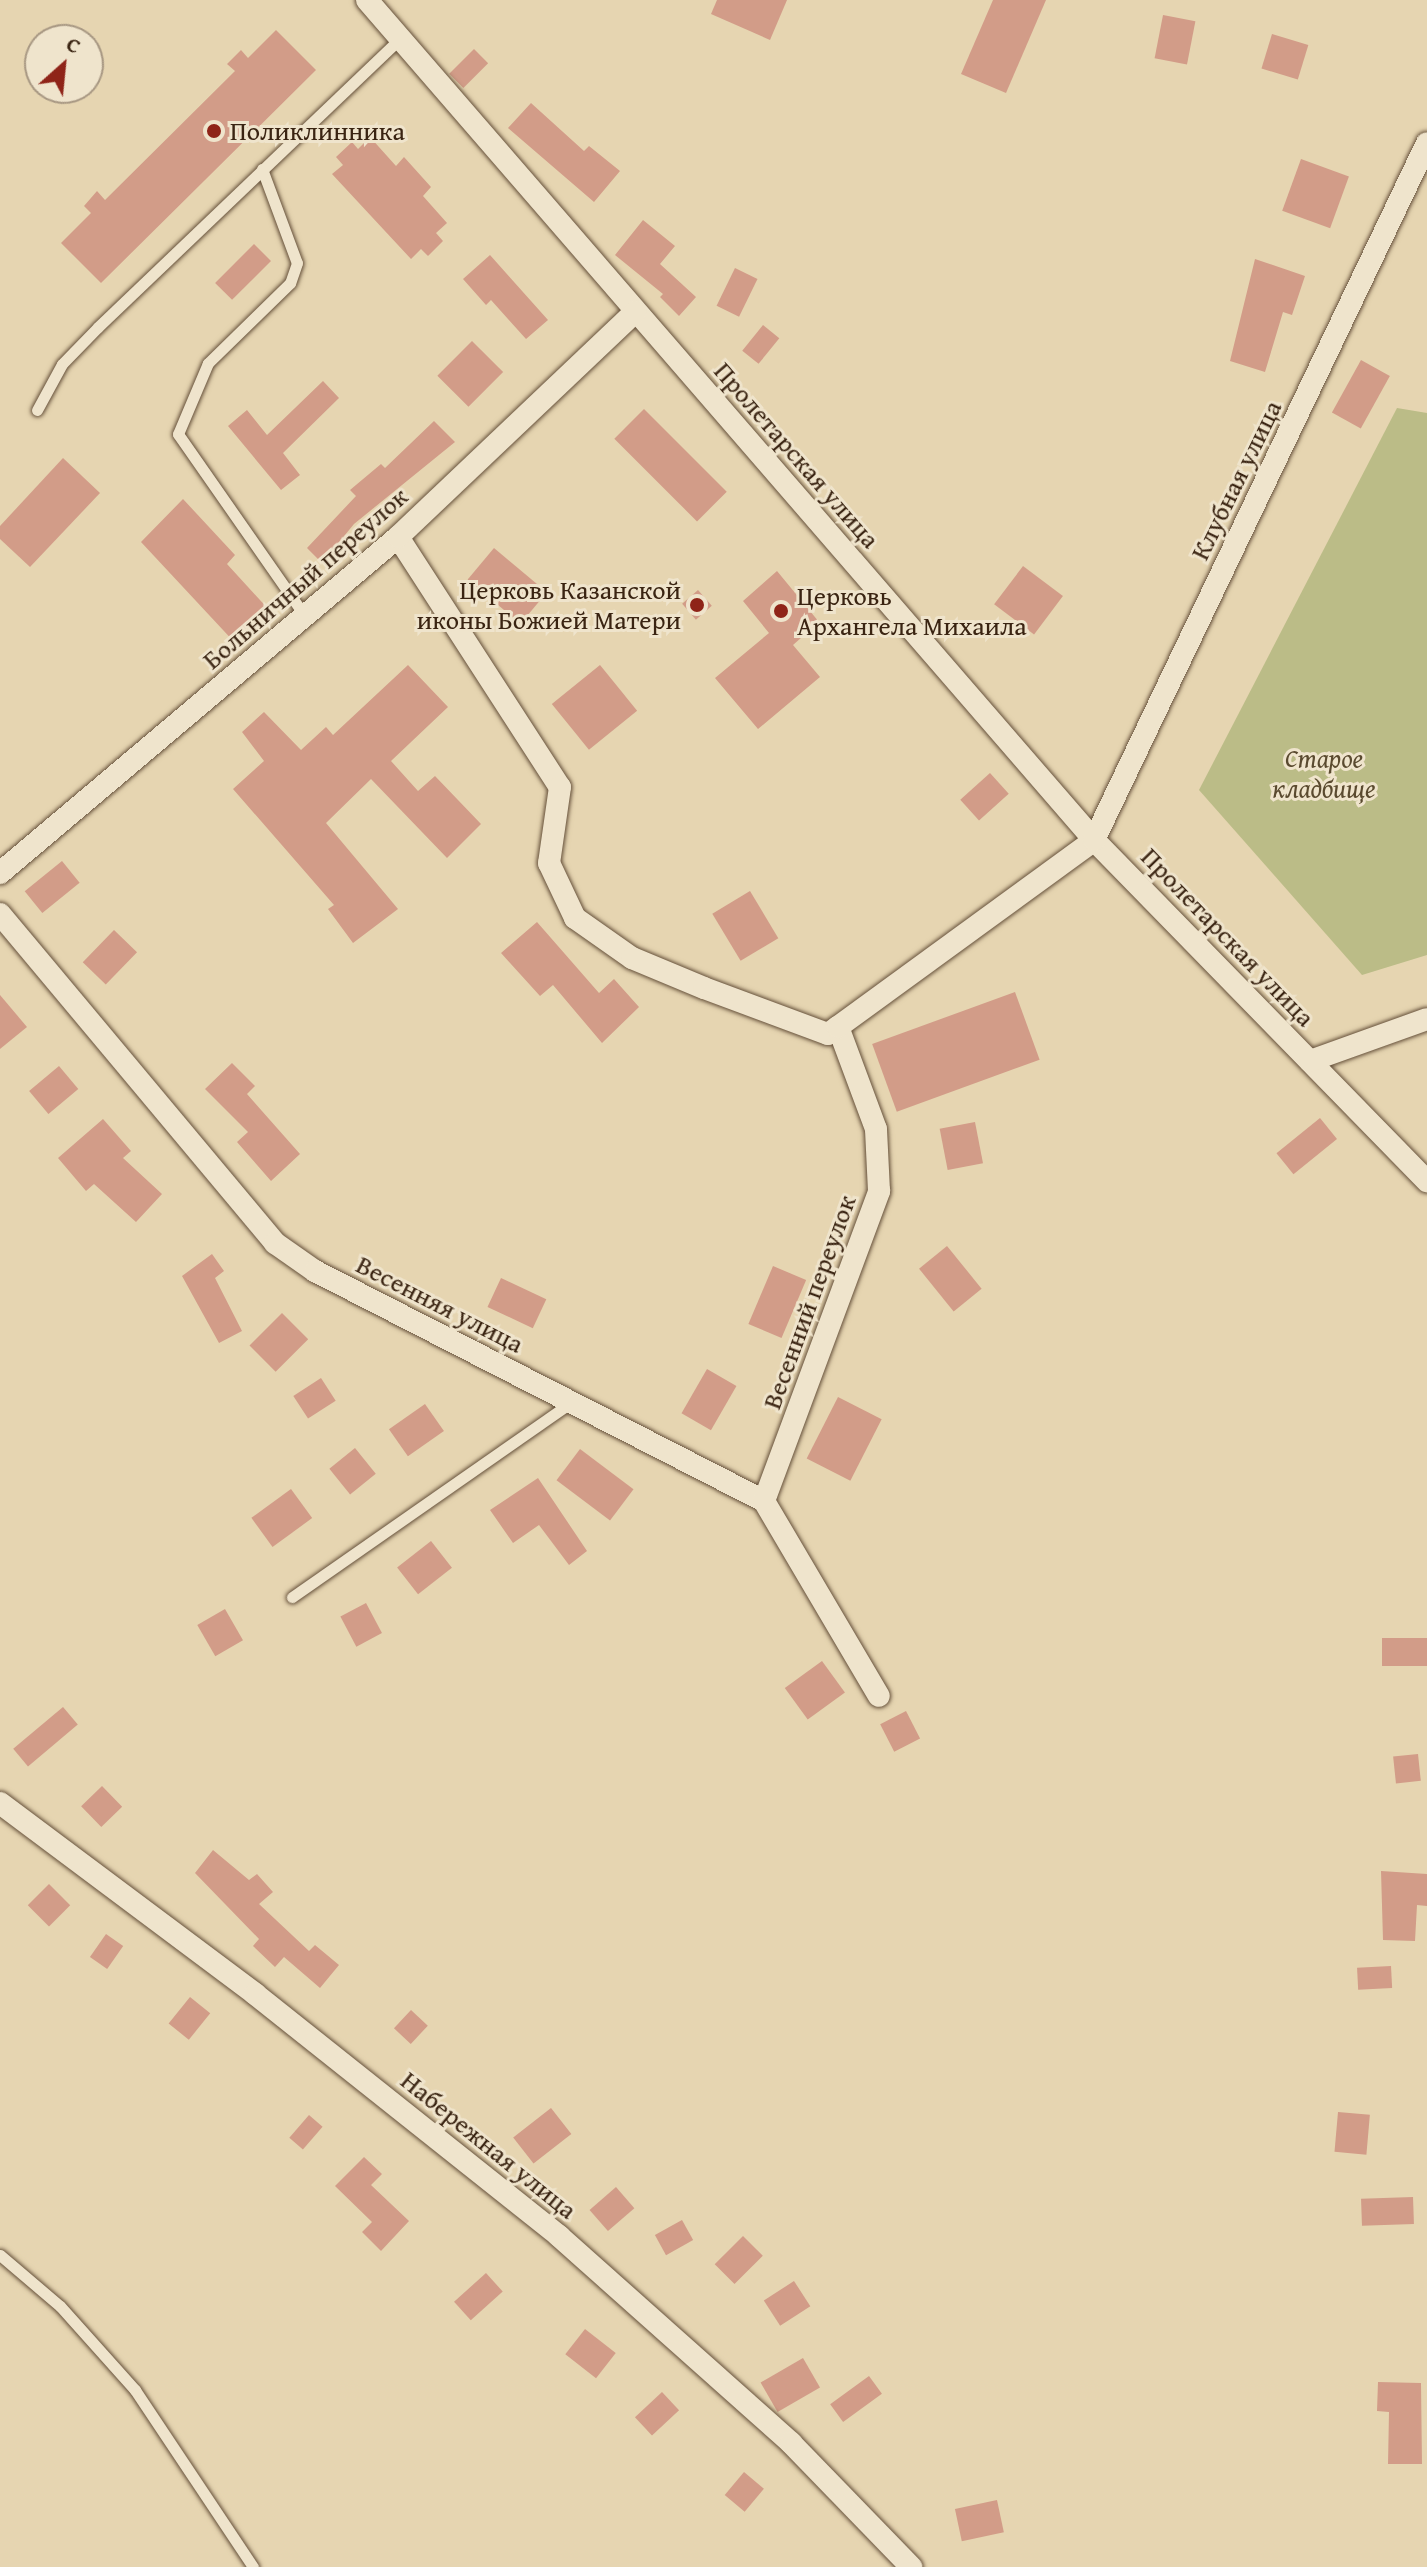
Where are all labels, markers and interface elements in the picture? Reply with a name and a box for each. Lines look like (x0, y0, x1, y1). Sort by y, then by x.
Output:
north arrow (24, 24, 104, 104)
text: С (61, 27, 87, 61)
place label: Поликлинника (230, 115, 405, 147)
marker: Поликлинника (205, 122, 223, 140)
street label: Пролетарская улица (708, 356, 886, 554)
street label: Клубная улица (1184, 395, 1288, 565)
street label: Больничный переулок (196, 481, 414, 675)
place label: Церковь Казанской иконы Божией Матери (417, 574, 681, 636)
place label: Церковь Архангела Михаила (797, 580, 1027, 642)
marker: Церковь Казанской иконы Божией Матери (688, 596, 706, 614)
marker: Церковь Архангела Михаила (772, 602, 790, 620)
park label: Старое кладбище (1272, 742, 1376, 804)
street label: Пролетарская улица (1135, 841, 1321, 1033)
street label: Весенний переулок (756, 1191, 862, 1413)
street label: Весенняя улица (351, 1249, 529, 1359)
street label: Набережная улица (395, 2065, 583, 2225)

